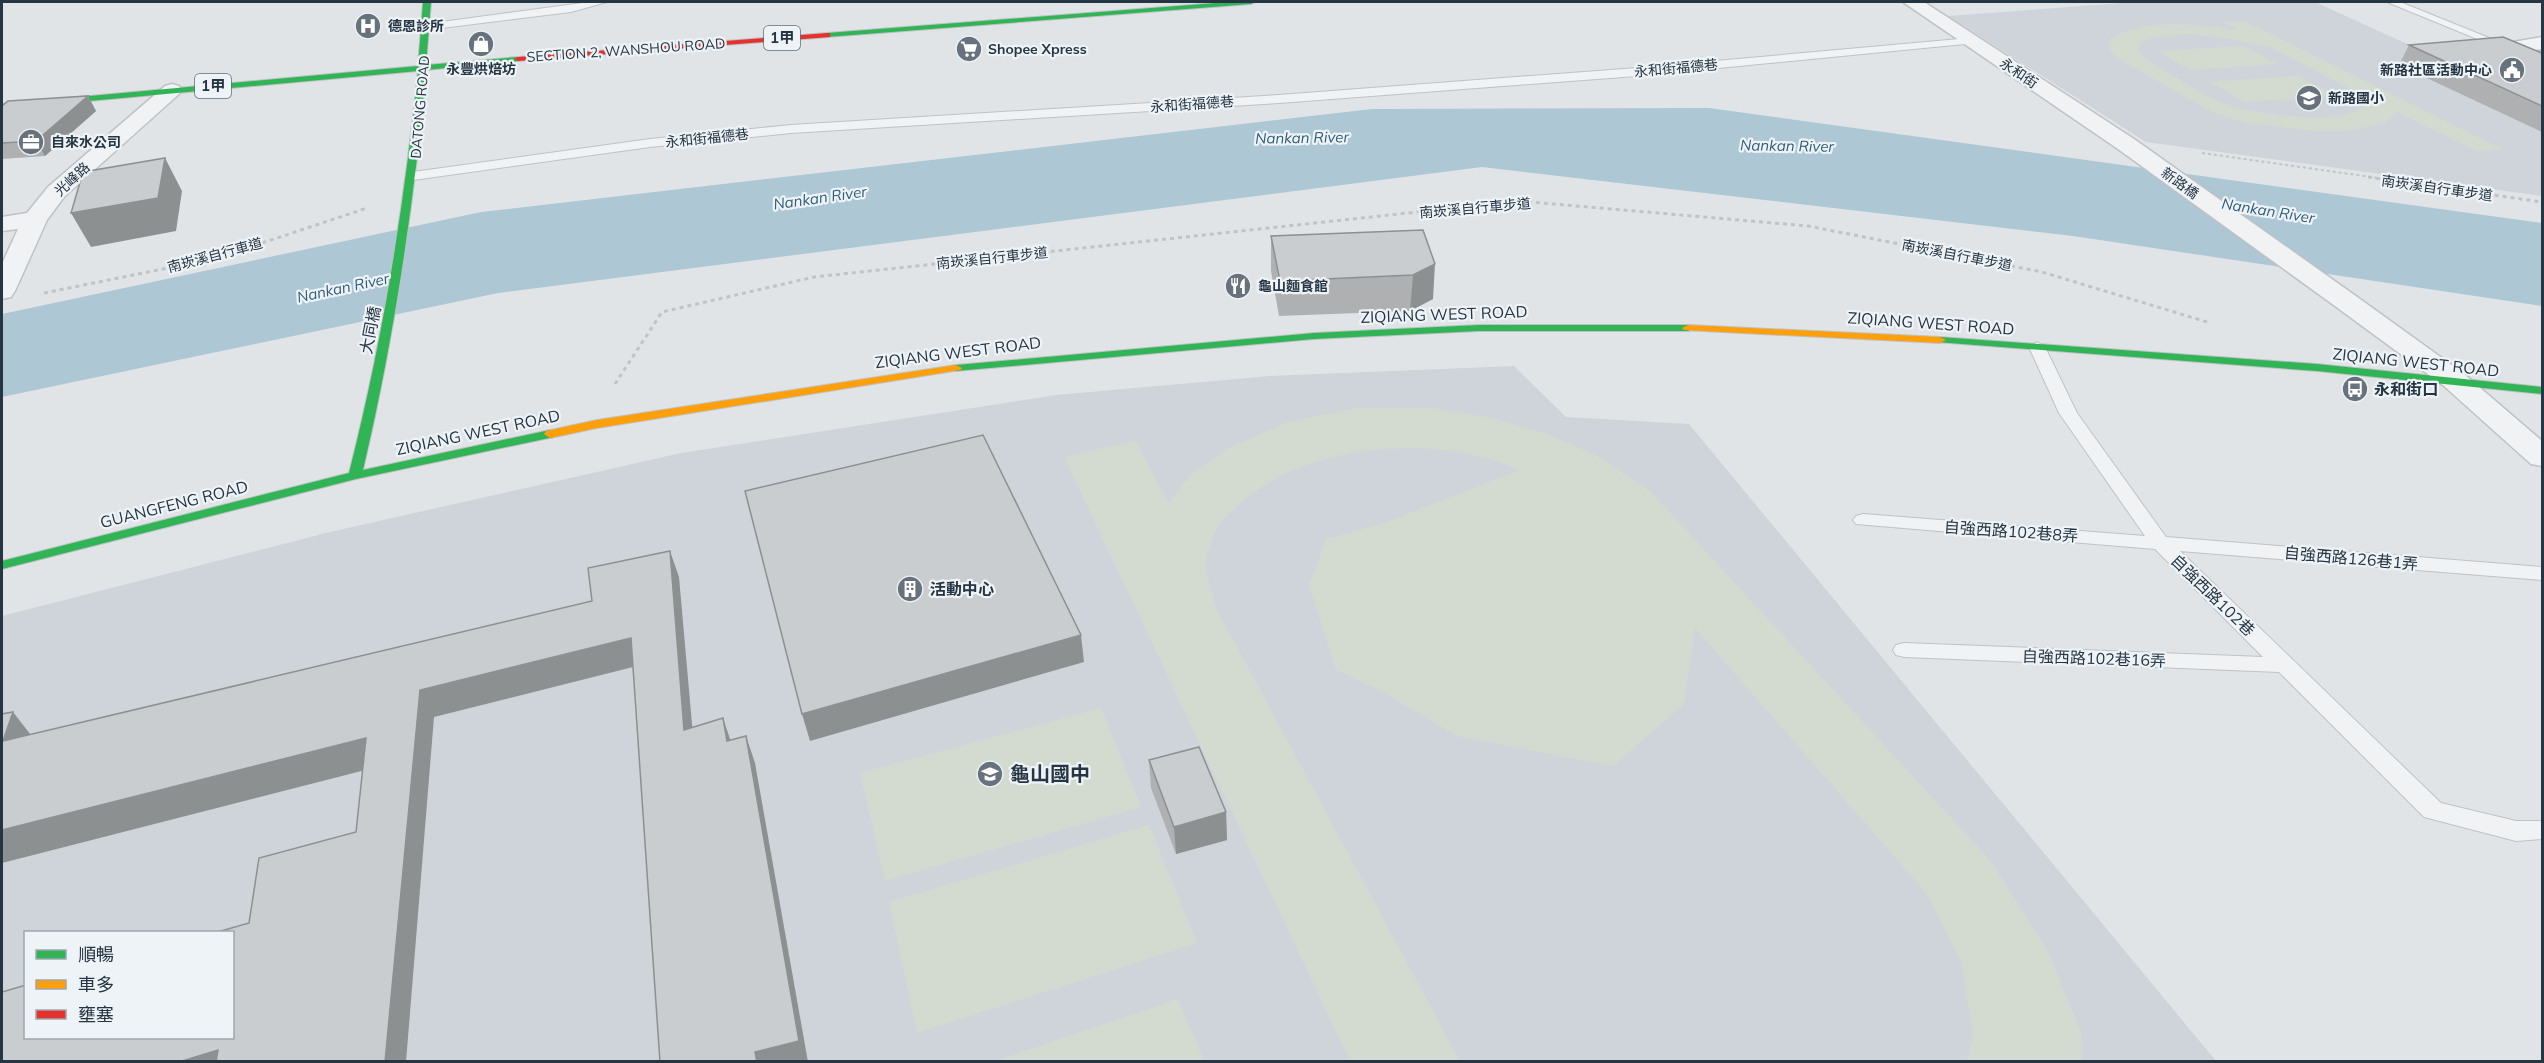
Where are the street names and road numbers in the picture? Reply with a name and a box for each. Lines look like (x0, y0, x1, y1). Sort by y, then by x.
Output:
road number: 1甲 (764, 26, 800, 50)
street label: SECTION 2, WANSHOU ROAD (526, 34, 726, 66)
street label: 永和街 (1997, 54, 2041, 92)
street label: DATONG ROAD (407, 55, 433, 159)
street label: 永和街福德巷 (1633, 55, 1719, 81)
road number: 1甲 (195, 74, 231, 98)
street label: 永和街福德巷 (1149, 92, 1235, 116)
street label: 永和街福德巷 (664, 125, 750, 151)
street label: 光峰路 (51, 158, 93, 200)
street label: 新路橋 (2158, 163, 2202, 203)
street label: 南崁溪自行車步道 (2380, 171, 2494, 205)
street label: 南崁溪自行車步道 (1418, 194, 1532, 222)
street label: 南崁溪自行車道 (165, 234, 265, 276)
street label: 南崁溪自行車步道 (1900, 235, 2014, 275)
street label: 南崁溪自行車步道 (935, 243, 1049, 273)
street label: ZIQIANG WEST ROAD (1360, 301, 1528, 327)
street label: 大同橋 (356, 305, 384, 355)
street label: ZIQIANG WEST ROAD (1847, 307, 2015, 339)
street label: ZIQIANG WEST ROAD (874, 332, 1042, 372)
street label: ZIQIANG WEST ROAD (2332, 343, 2500, 381)
street label: ZIQIANG WEST ROAD (394, 405, 562, 459)
street label: GUANGFENG ROAD (98, 476, 250, 532)
street label: 自強西路102巷8弄 (1943, 516, 2079, 546)
street label: 自強西路126巷1弄 (2283, 542, 2419, 574)
street label: 自強西路102巷 (2167, 550, 2259, 640)
street label: 自強西路102巷16弄 (2022, 645, 2166, 671)

